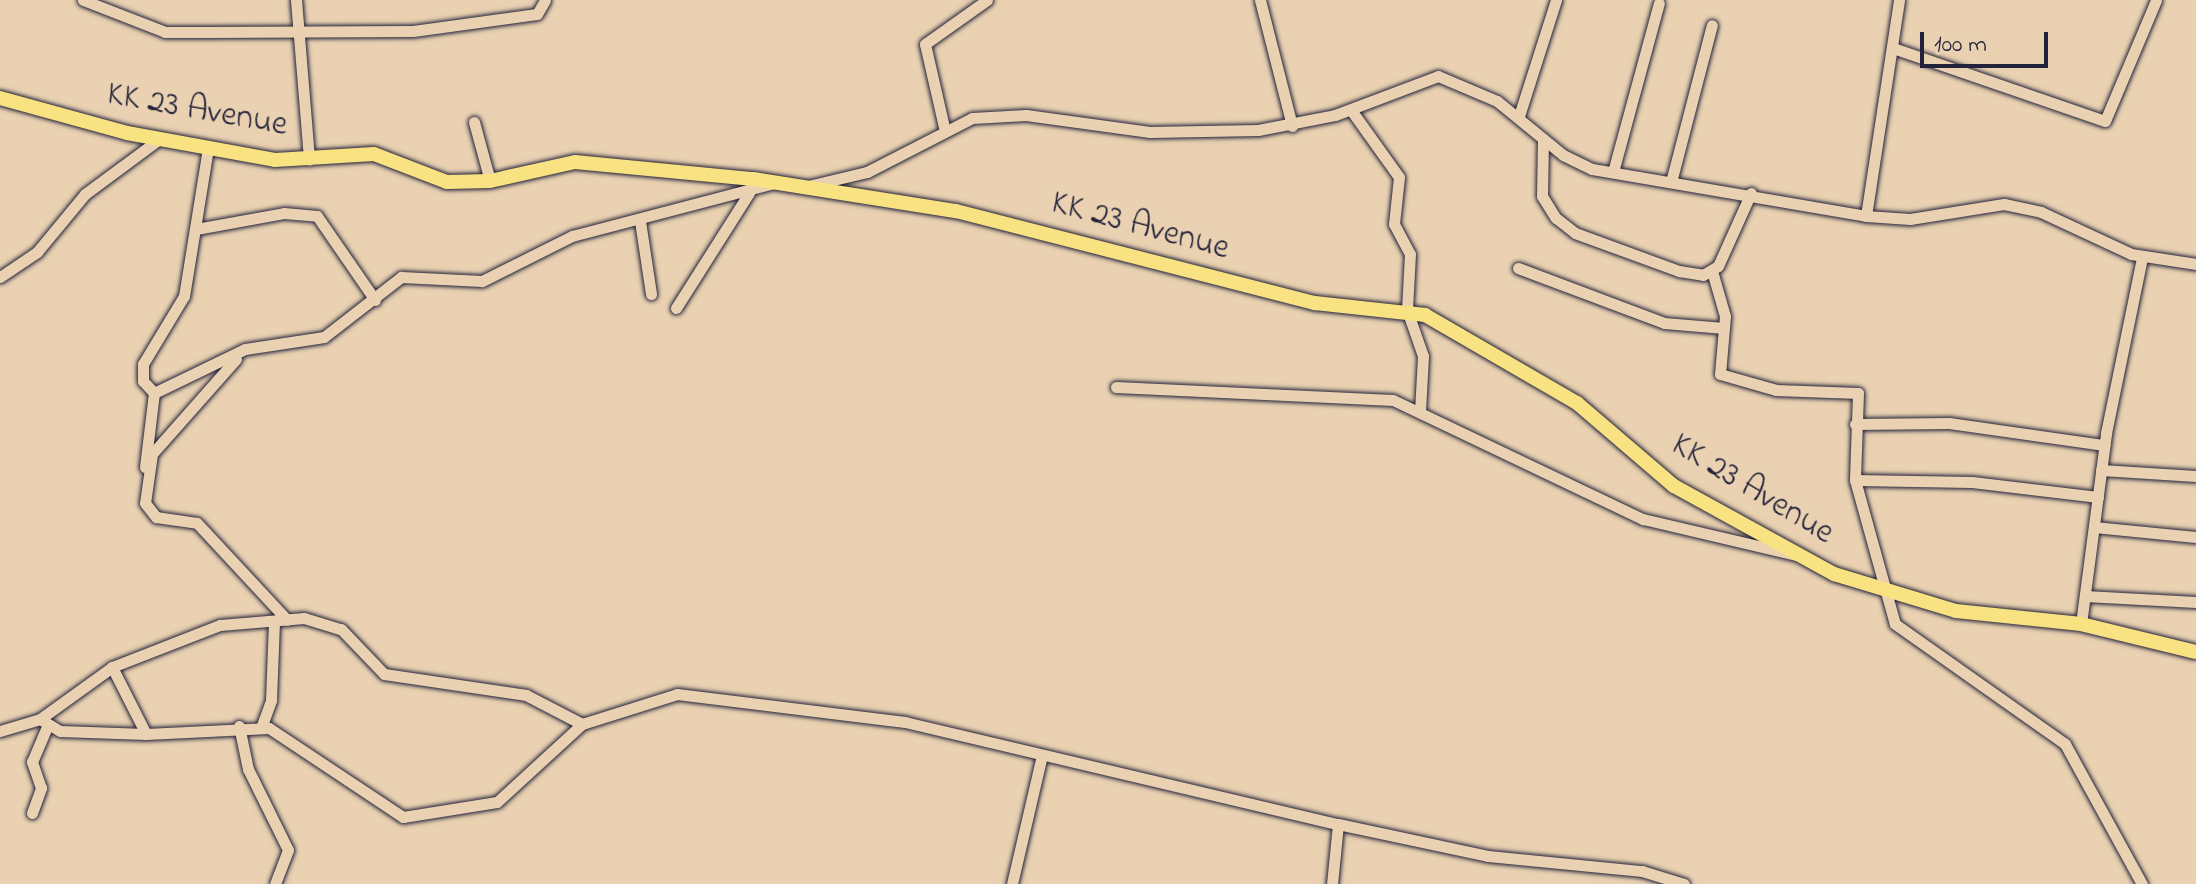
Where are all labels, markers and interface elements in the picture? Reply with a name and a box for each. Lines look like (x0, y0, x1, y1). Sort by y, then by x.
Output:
scale bar (1924, 16, 2052, 66)
text: 100 m (1934, 28, 1987, 63)
street label: KK 23 Avenue (104, 75, 290, 147)
street label: KK 23 Avenue (1047, 184, 1233, 270)
street label: KK 23 Avenue (1663, 425, 1841, 555)

